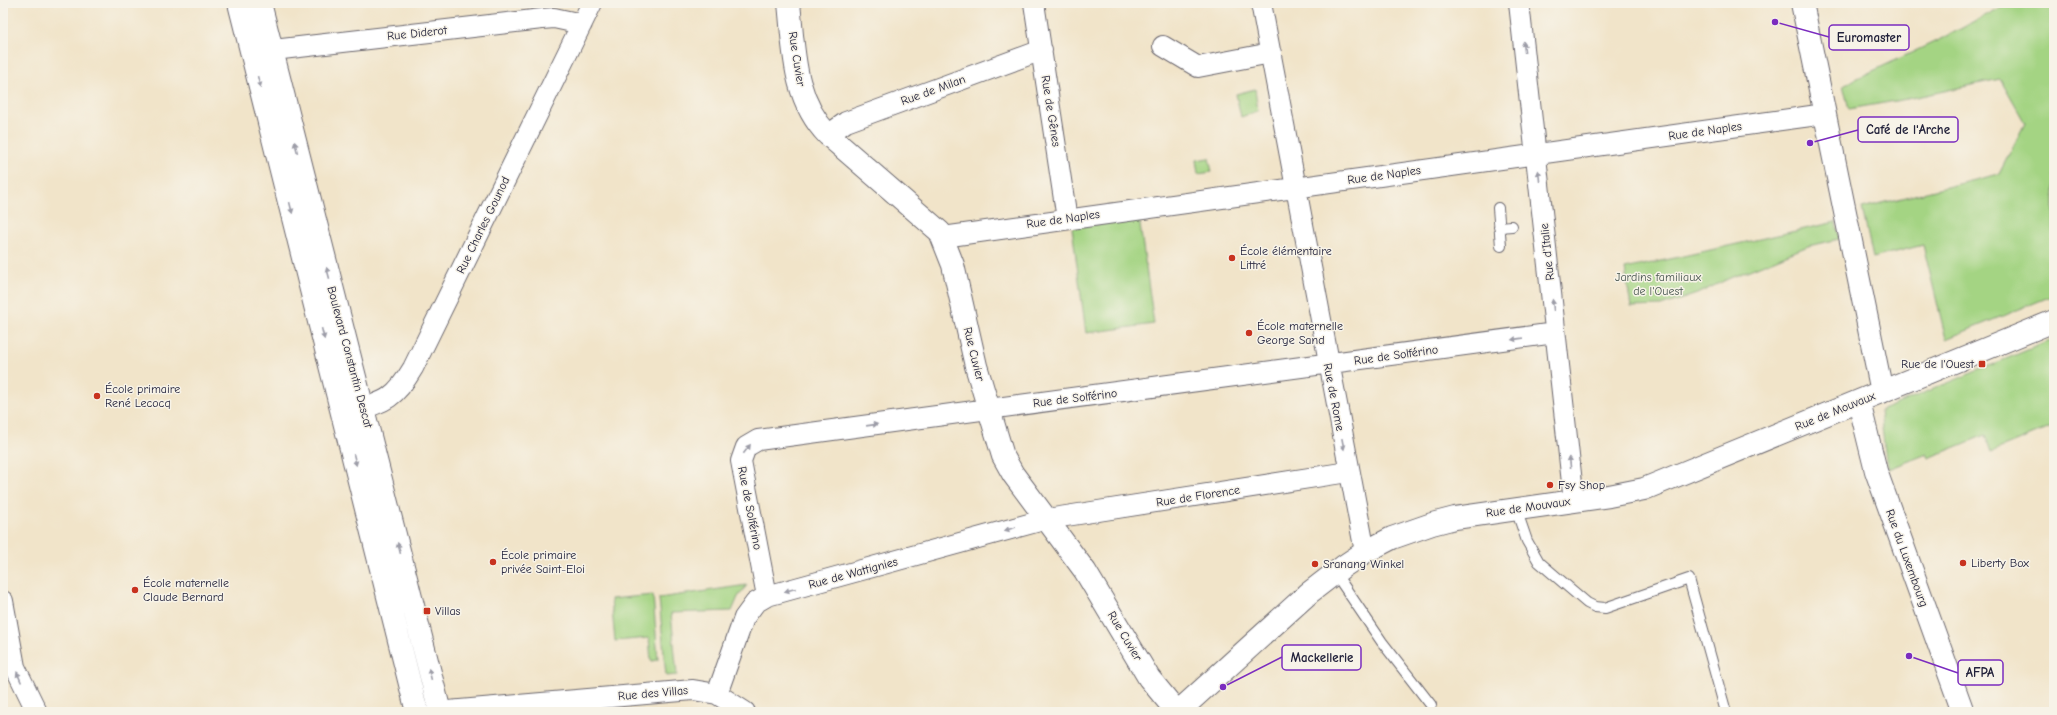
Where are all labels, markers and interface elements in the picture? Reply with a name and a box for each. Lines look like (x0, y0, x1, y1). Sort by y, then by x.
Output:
street label: Rue Diderot (386, 23, 448, 43)
callout: Euromaster (1829, 25, 1909, 50)
text: Euromaster (1837, 30, 1902, 45)
street label: Rue Cuvier (786, 31, 808, 88)
one-way arrow (1521, 41, 1527, 53)
street label: Rue de Milan (899, 72, 967, 108)
street label: Rue de Gênes (1038, 74, 1064, 148)
one-way arrow (256, 76, 262, 88)
callout: Café de l'Arche (1858, 117, 1958, 142)
street label: Rue de Naples (1667, 119, 1743, 143)
text: Café de l'Arche (1866, 122, 1951, 137)
one-way arrow (293, 141, 299, 153)
street label: Rue de Naples (1346, 163, 1422, 187)
one-way arrow (1535, 170, 1542, 182)
street label: Rue Charles Gounod (453, 174, 513, 276)
one-way arrow (288, 202, 294, 214)
street label: Rue de Naples (1025, 207, 1101, 231)
street label: Rue d'Italie (1537, 223, 1557, 281)
place label: École élémentaire Littré (1240, 244, 1332, 272)
marker: École élémentaire Littré (1227, 253, 1237, 263)
one-way arrow (325, 267, 331, 279)
park label: Jardins familiaux de l'Ouest (1615, 270, 1701, 298)
street label: Boulevard Constantin Descat (324, 285, 376, 430)
one-way arrow (1549, 299, 1556, 311)
place label: École maternelle George Sand (1257, 319, 1343, 347)
street label: Rue Cuvier (961, 325, 988, 383)
one-way arrow (320, 327, 326, 340)
marker: École maternelle George Sand (1244, 328, 1254, 338)
one-way arrow (1511, 336, 1523, 342)
street label: Rue de Solférino (1353, 342, 1439, 368)
place label: Rue de l'Ouest (1901, 357, 1975, 371)
marker: Rue de l'Ouest (1977, 359, 1987, 369)
street label: Rue de Rome (1321, 362, 1347, 432)
place label: École primaire René Lecocq (105, 382, 180, 410)
street label: Rue de Solférino (1032, 386, 1118, 410)
street label: Rue de Mouvaux (1793, 388, 1877, 433)
marker: École primaire René Lecocq (92, 391, 102, 401)
one-way arrow (866, 422, 878, 428)
one-way arrow (1341, 438, 1347, 450)
one-way arrow (743, 444, 751, 454)
one-way arrow (352, 453, 358, 466)
one-way arrow (1566, 456, 1573, 468)
street label: Rue de Solférino (735, 465, 765, 551)
place label: Fsy Shop (1558, 478, 1605, 492)
marker: Fsy Shop (1545, 480, 1555, 490)
street label: Rue de Florence (1155, 482, 1241, 510)
street label: Rue de Mouvaux (1485, 494, 1571, 520)
street label: Rue du Luxembourg (1883, 507, 1931, 609)
one-way arrow (1003, 527, 1016, 533)
one-way arrow (395, 542, 401, 554)
place label: École primaire privée Saint-Eloi (501, 548, 585, 576)
street label: Rue de Wattignies (807, 554, 899, 592)
place label: Liberty Box (1971, 556, 2029, 570)
marker: École primaire privée Saint-Eloi (488, 557, 498, 567)
place label: Sranang Winkel (1323, 557, 1404, 571)
marker: Liberty Box (1958, 558, 1968, 568)
marker: Sranang Winkel (1310, 559, 1320, 569)
place label: École maternelle Claude Bernard (143, 576, 229, 604)
marker: École maternelle Claude Bernard (130, 585, 140, 595)
one-way arrow (783, 587, 795, 593)
place label: Villas (435, 604, 461, 618)
marker: Villas (422, 606, 432, 616)
street label: Rue Cuvier (1105, 609, 1145, 664)
callout: Mackellerie (1282, 645, 1361, 670)
text: Mackellerie (1290, 650, 1354, 665)
callout: AFPA (1958, 660, 2003, 685)
text: AFPA (1966, 665, 1995, 680)
one-way arrow (427, 668, 433, 680)
one-way arrow (16, 671, 22, 683)
street label: Rue des Villas (617, 683, 689, 703)

